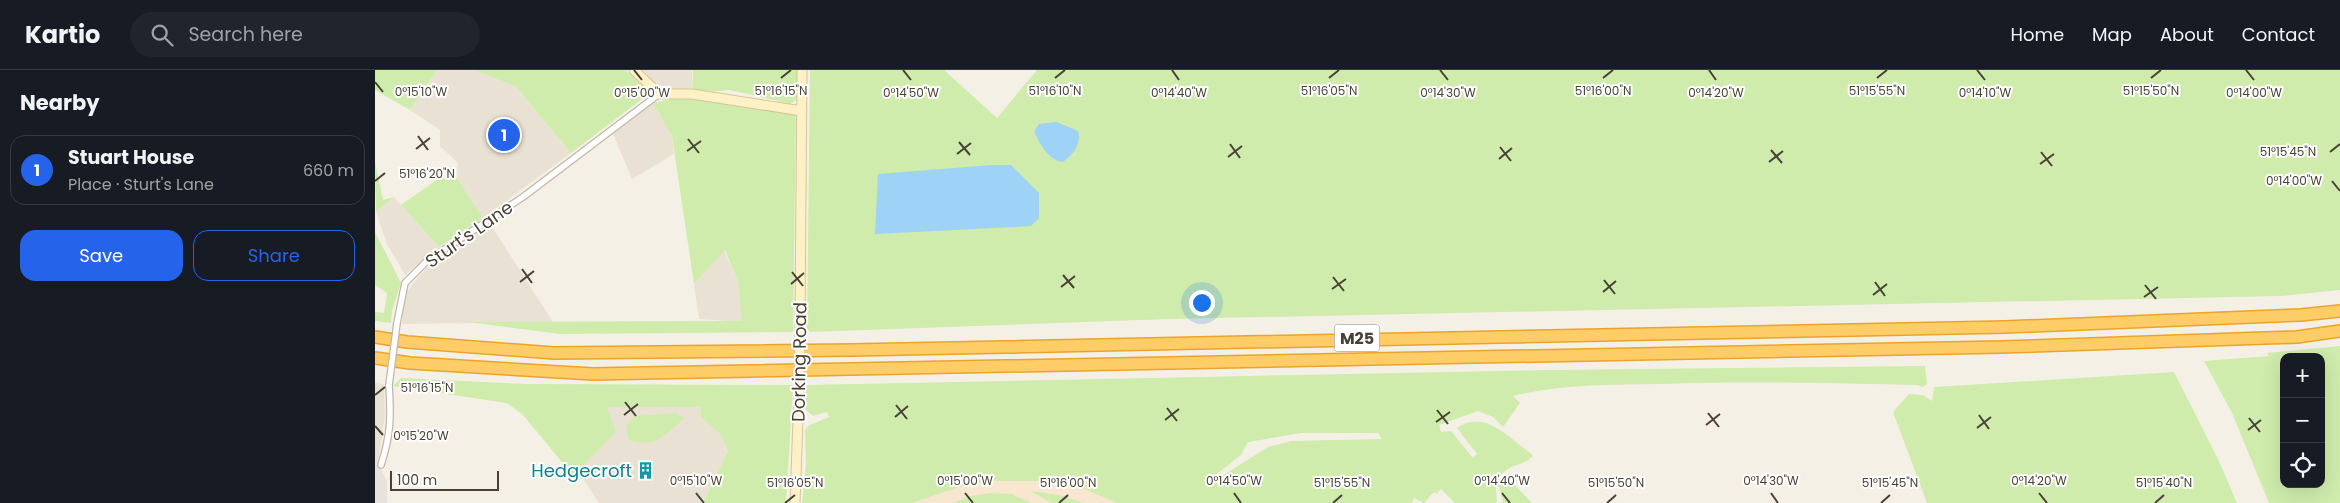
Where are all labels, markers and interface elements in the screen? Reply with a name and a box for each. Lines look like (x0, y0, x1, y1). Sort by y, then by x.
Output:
search box (130, 12, 480, 57)
text: Kartio (25, 18, 100, 51)
icon: search (148, 21, 176, 49)
text: Search here (188, 21, 303, 48)
text: Home (2010, 22, 2064, 47)
text: Map (2092, 22, 2132, 47)
text: About (2160, 22, 2214, 47)
text: Contact (2242, 22, 2315, 47)
text: 51°16'15"N (755, 82, 807, 99)
text: 51°16'10"N (1029, 82, 1081, 99)
text: 51°16'05"N (1301, 82, 1357, 99)
text: 51°16'00"N (1575, 82, 1631, 99)
text: 51°15'55"N (1849, 82, 1905, 99)
text: 51°15'50"N (2123, 82, 2179, 99)
text: 0°15'10"W (395, 83, 447, 100)
text: 0°15'00"W (614, 84, 670, 101)
text: 0°14'50"W (883, 84, 939, 101)
text: 0°14'40"W (1151, 84, 1207, 101)
text: 0°14'30"W (1420, 84, 1476, 101)
text: 0°14'20"W (1688, 84, 1744, 101)
text: 0°14'10"W (1959, 84, 2011, 101)
text: 0°14'00"W (2226, 84, 2282, 101)
text: Nearby (20, 88, 100, 117)
pin: 1 (488, 116, 520, 154)
text: 51°15'45"N (2260, 143, 2316, 160)
text: Stuart House (68, 144, 194, 171)
text: 1 (34, 159, 40, 182)
text: 660 m (303, 159, 354, 182)
text: 51°16'20"N (399, 165, 455, 182)
text: 0°14'00"W (2266, 172, 2322, 189)
text: Place · Sturt's Lane (68, 173, 214, 196)
street label: Sturt's Lane (420, 195, 518, 273)
button: Save (20, 230, 183, 281)
button: Share (193, 230, 355, 281)
your location (1189, 290, 1215, 316)
street label: Dorking Road (785, 302, 813, 422)
road number: M25 (1335, 324, 1379, 352)
map controls (2280, 353, 2325, 488)
button: + (2280, 353, 2325, 398)
text: 51°16'15"N (401, 379, 453, 396)
button: − (2280, 398, 2325, 443)
text: 0°15'20"W (393, 427, 449, 444)
button: locate (2280, 443, 2325, 488)
place label: Hedgecroft (531, 458, 632, 483)
building icon: Hedgecroft (636, 460, 656, 480)
scale bar (390, 468, 499, 491)
text: 100 m (397, 470, 437, 490)
text: 0°15'10"W (670, 472, 722, 489)
text: 0°15'00"W (937, 472, 993, 489)
text: 0°14'50"W (1206, 472, 1262, 489)
text: 0°14'40"W (1474, 472, 1530, 489)
text: 0°14'30"W (1743, 472, 1799, 489)
text: 0°14'20"W (2011, 472, 2067, 489)
text: 51°16'05"N (767, 474, 823, 491)
text: 51°16'00"N (1040, 474, 1096, 491)
text: 51°15'55"N (1314, 474, 1370, 491)
text: 51°15'50"N (1588, 474, 1644, 491)
text: 51°15'45"N (1862, 474, 1918, 491)
text: 51°15'40"N (2136, 474, 2192, 491)

